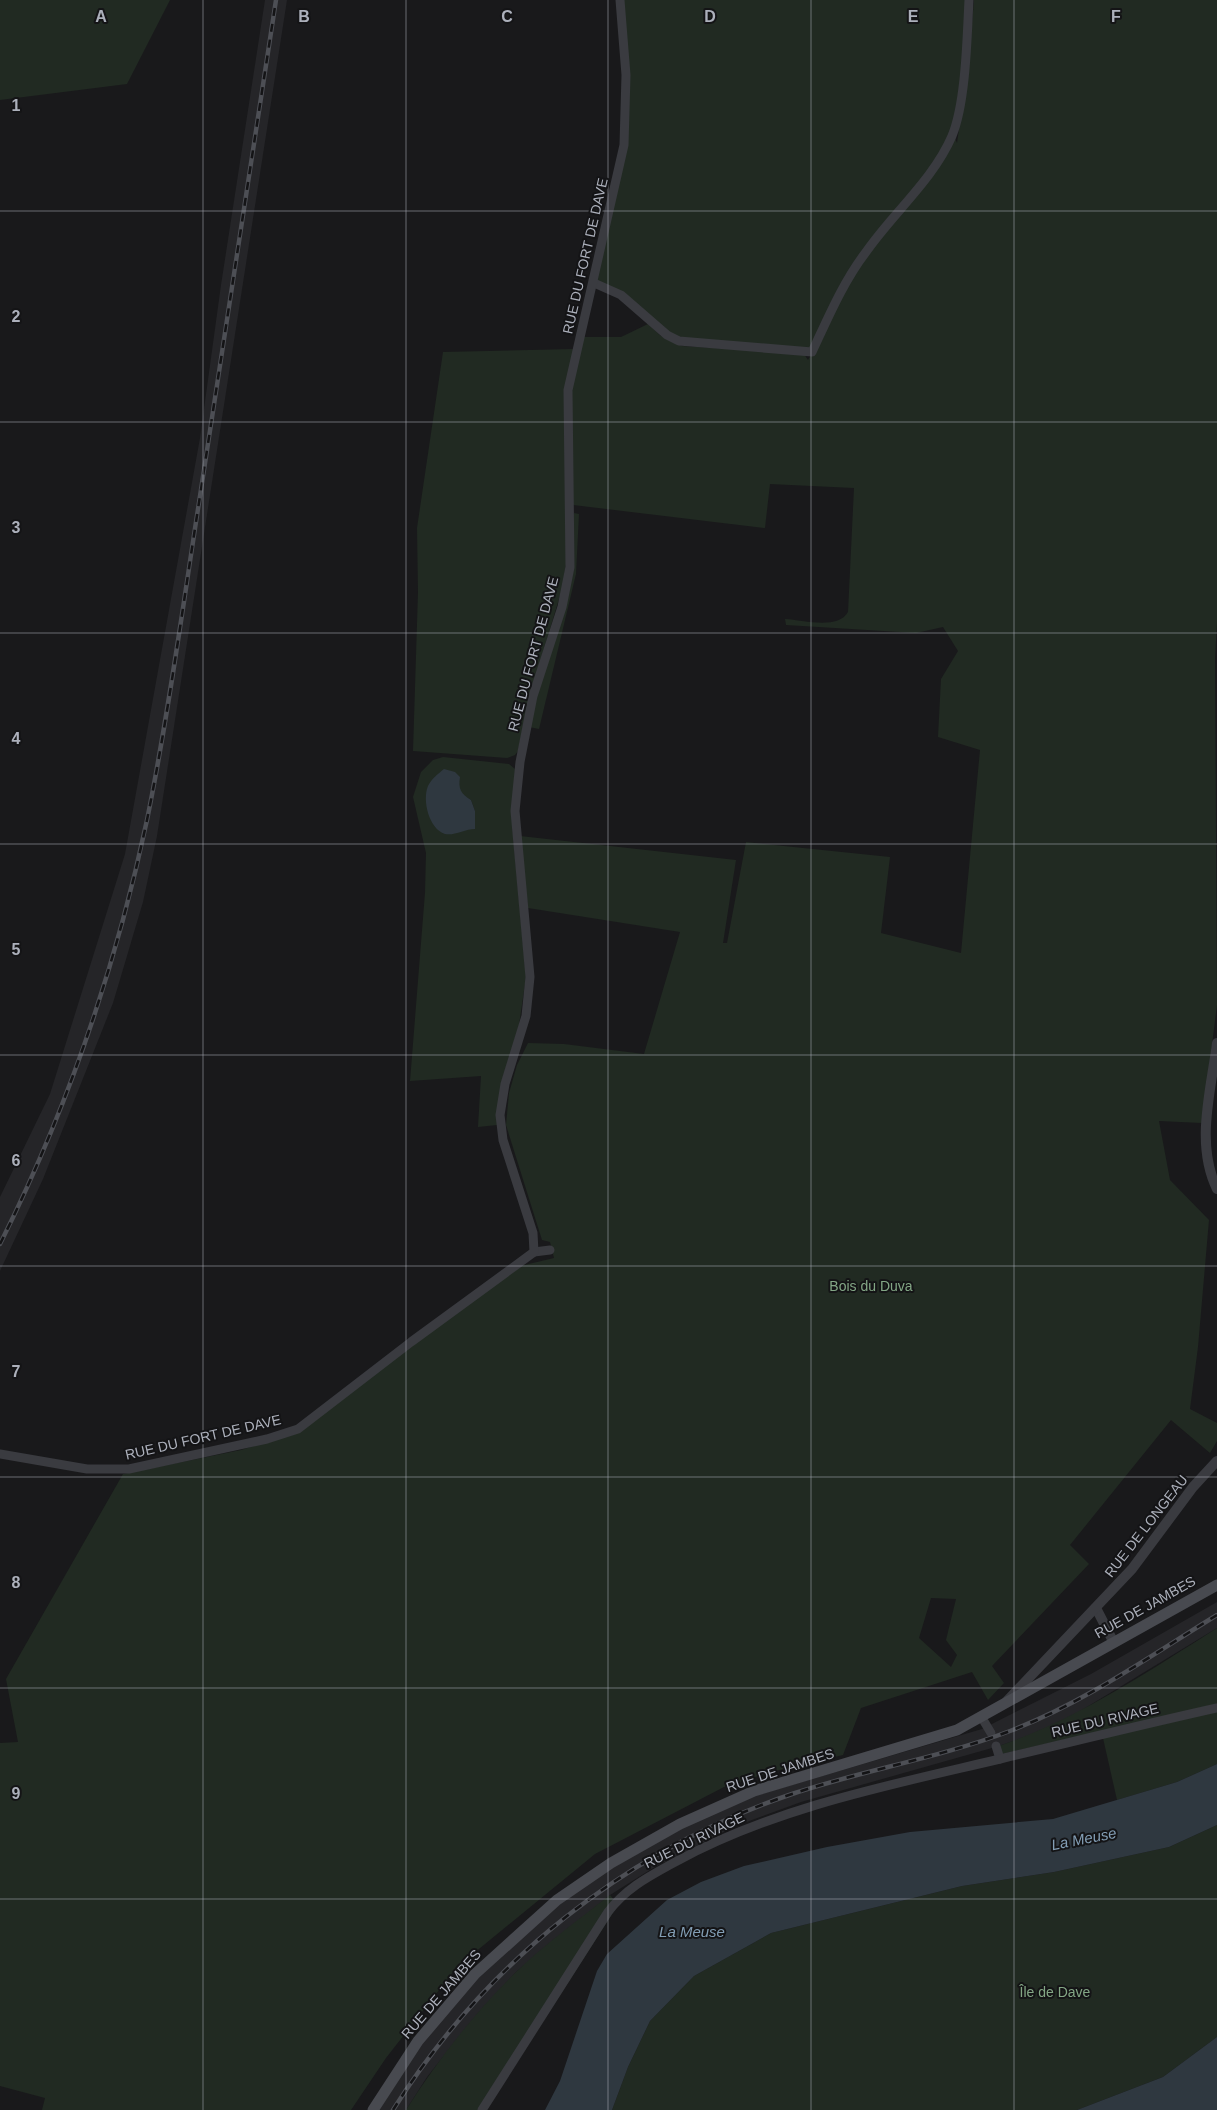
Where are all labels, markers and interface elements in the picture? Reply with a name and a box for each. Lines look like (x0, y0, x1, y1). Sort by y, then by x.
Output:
text: A (95, 8, 107, 25)
text: B (298, 8, 310, 25)
text: C (501, 8, 513, 25)
text: D (704, 8, 716, 25)
text: E (908, 8, 919, 25)
text: F (1111, 8, 1121, 25)
text: 1 (12, 97, 21, 114)
street label: RUE DU FORT DE DAVE (559, 177, 611, 335)
text: 2 (12, 308, 21, 325)
text: 3 (12, 519, 21, 536)
street label: RUE DU FORT DE DAVE (505, 575, 561, 733)
text: 4 (12, 730, 21, 747)
text: 5 (12, 941, 21, 958)
text: 6 (12, 1152, 21, 1169)
park label: Bois du Duva (829, 1278, 913, 1294)
text: 7 (12, 1363, 21, 1380)
street label: RUE DU FORT DE DAVE (124, 1411, 282, 1463)
street label: RUE DE LONGEAU (1101, 1472, 1191, 1580)
street label: RUE DE JAMBES (1092, 1573, 1198, 1641)
text: 8 (12, 1574, 21, 1591)
street label: RUE DU RIVAGE (1050, 1700, 1160, 1740)
street label: RUE DE JAMBES (724, 1745, 836, 1795)
text: 9 (12, 1785, 21, 1802)
street label: RUE DU RIVAGE (641, 1809, 747, 1871)
water label: La Meuse (1050, 1824, 1118, 1853)
water label: La Meuse (659, 1923, 725, 1940)
street label: RUE DE JAMBES (398, 1946, 484, 2042)
park label: Île de Dave (1019, 1984, 1091, 2000)

